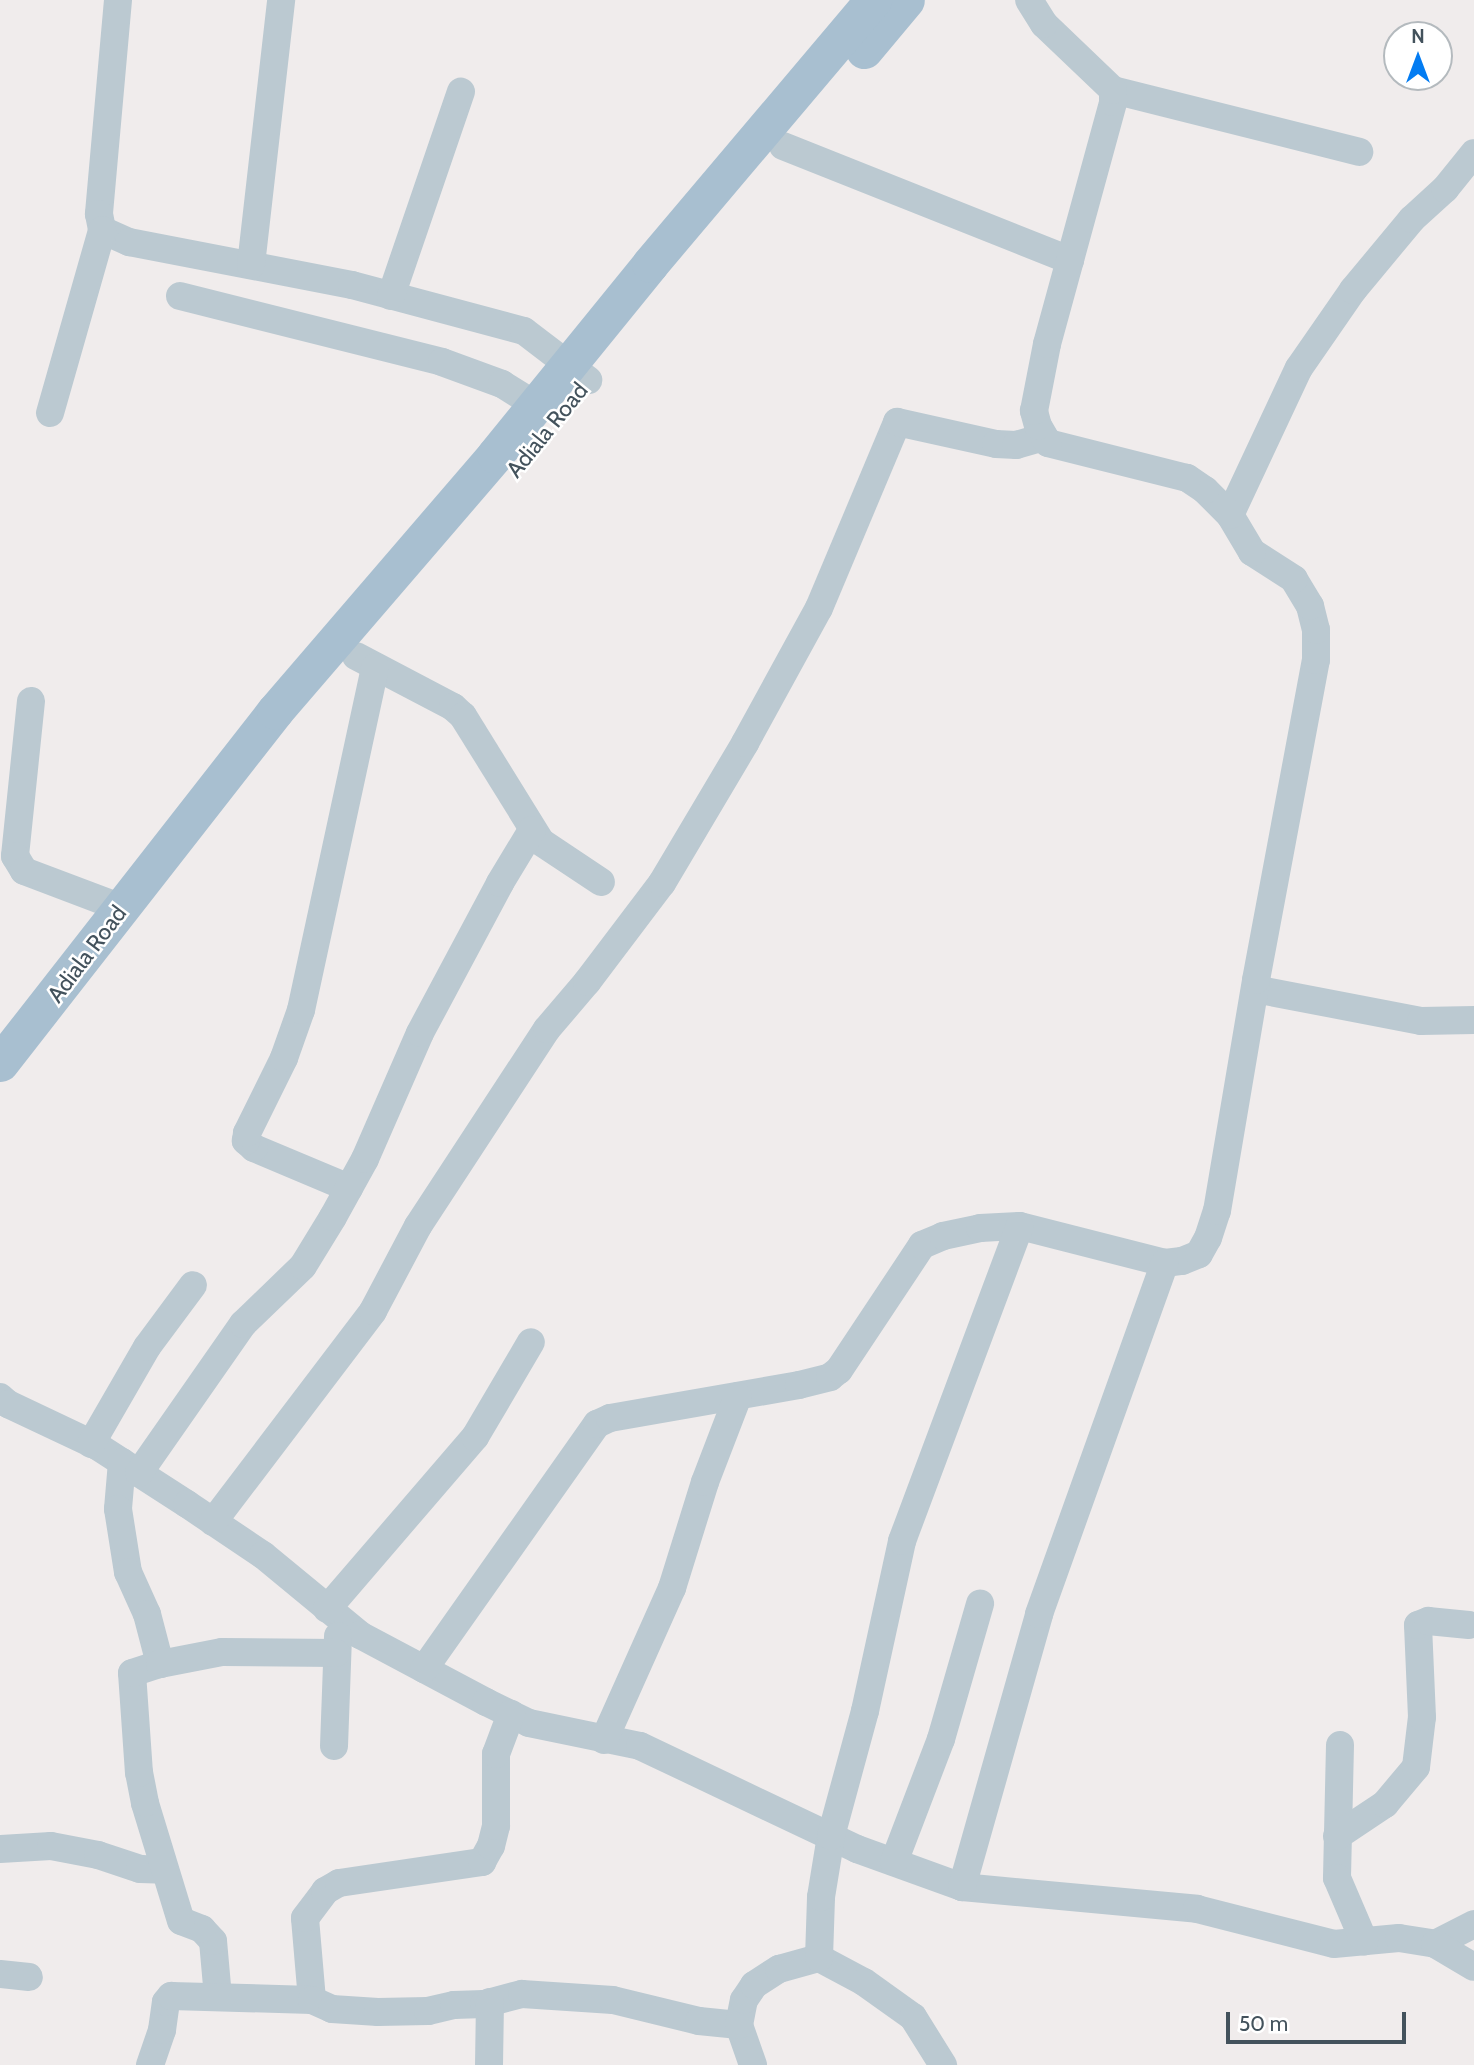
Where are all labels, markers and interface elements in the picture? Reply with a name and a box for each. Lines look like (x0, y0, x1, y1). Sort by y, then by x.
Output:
north arrow (1383, 21, 1453, 91)
text: N (1411, 25, 1425, 48)
street label: Adiala Road (500, 377, 594, 483)
street label: Adiala Road (42, 900, 132, 1008)
scale bar (1229, 1998, 1409, 2042)
text: 50 m (1239, 2011, 1288, 2036)

